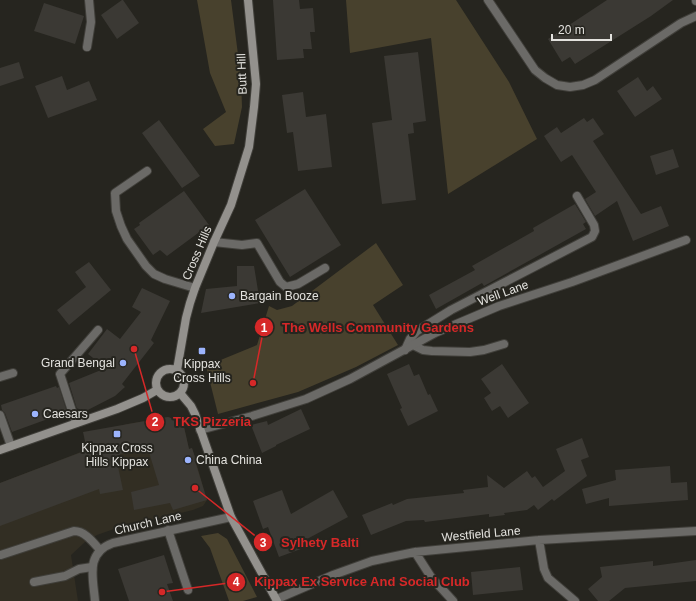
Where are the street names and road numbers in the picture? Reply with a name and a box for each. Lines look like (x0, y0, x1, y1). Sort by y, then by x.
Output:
street label: Butt Hill (234, 53, 250, 95)
street label: Cross Hills (179, 224, 215, 282)
street label: Well Lane (476, 277, 531, 309)
street label: Church Lane (113, 508, 183, 538)
street label: Westfield Lane (441, 524, 521, 544)

